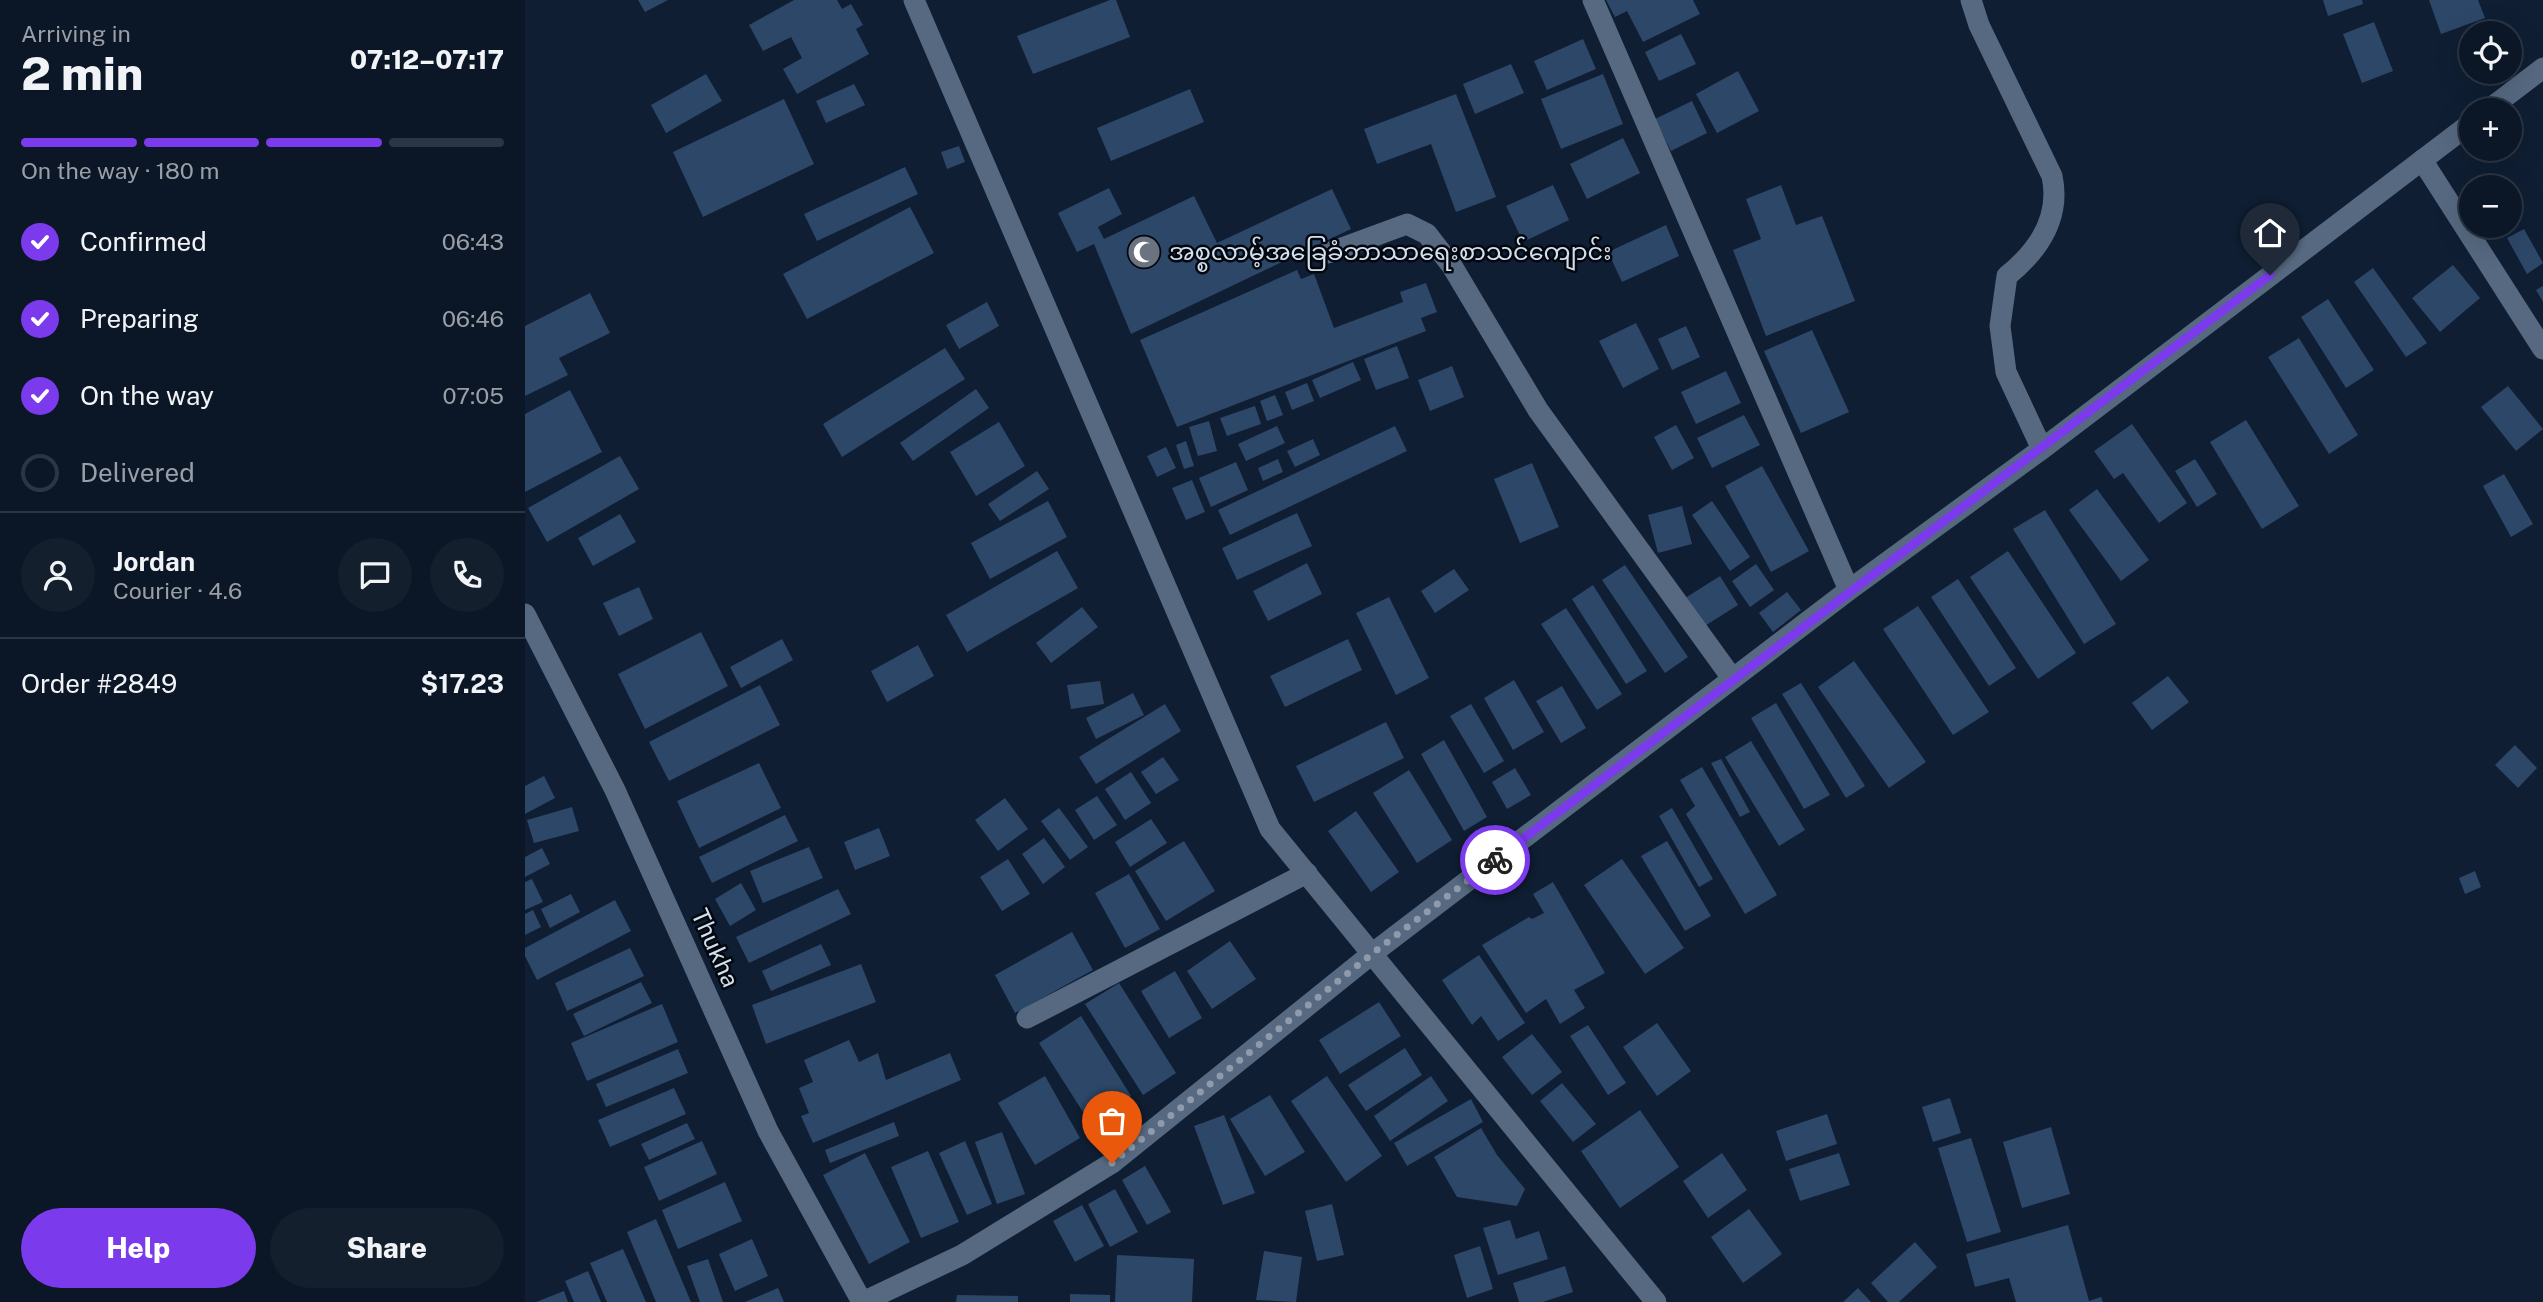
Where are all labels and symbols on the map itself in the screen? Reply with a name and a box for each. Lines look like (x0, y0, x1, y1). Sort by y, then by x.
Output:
pin (2240, 203, 2300, 275)
mosque icon: အစ္စလာမ့်အခြေခံဘာသာရေးစာသင်ကျောင်း (1125, 233, 1163, 271)
place label: အစ္စလာမ့်အခြေခံဘာသာရေးစာသင်ကျောင်း (1169, 236, 1611, 272)
courier (1460, 825, 1530, 895)
street label: Thukha (686, 904, 746, 991)
pin (1082, 1091, 1142, 1163)

